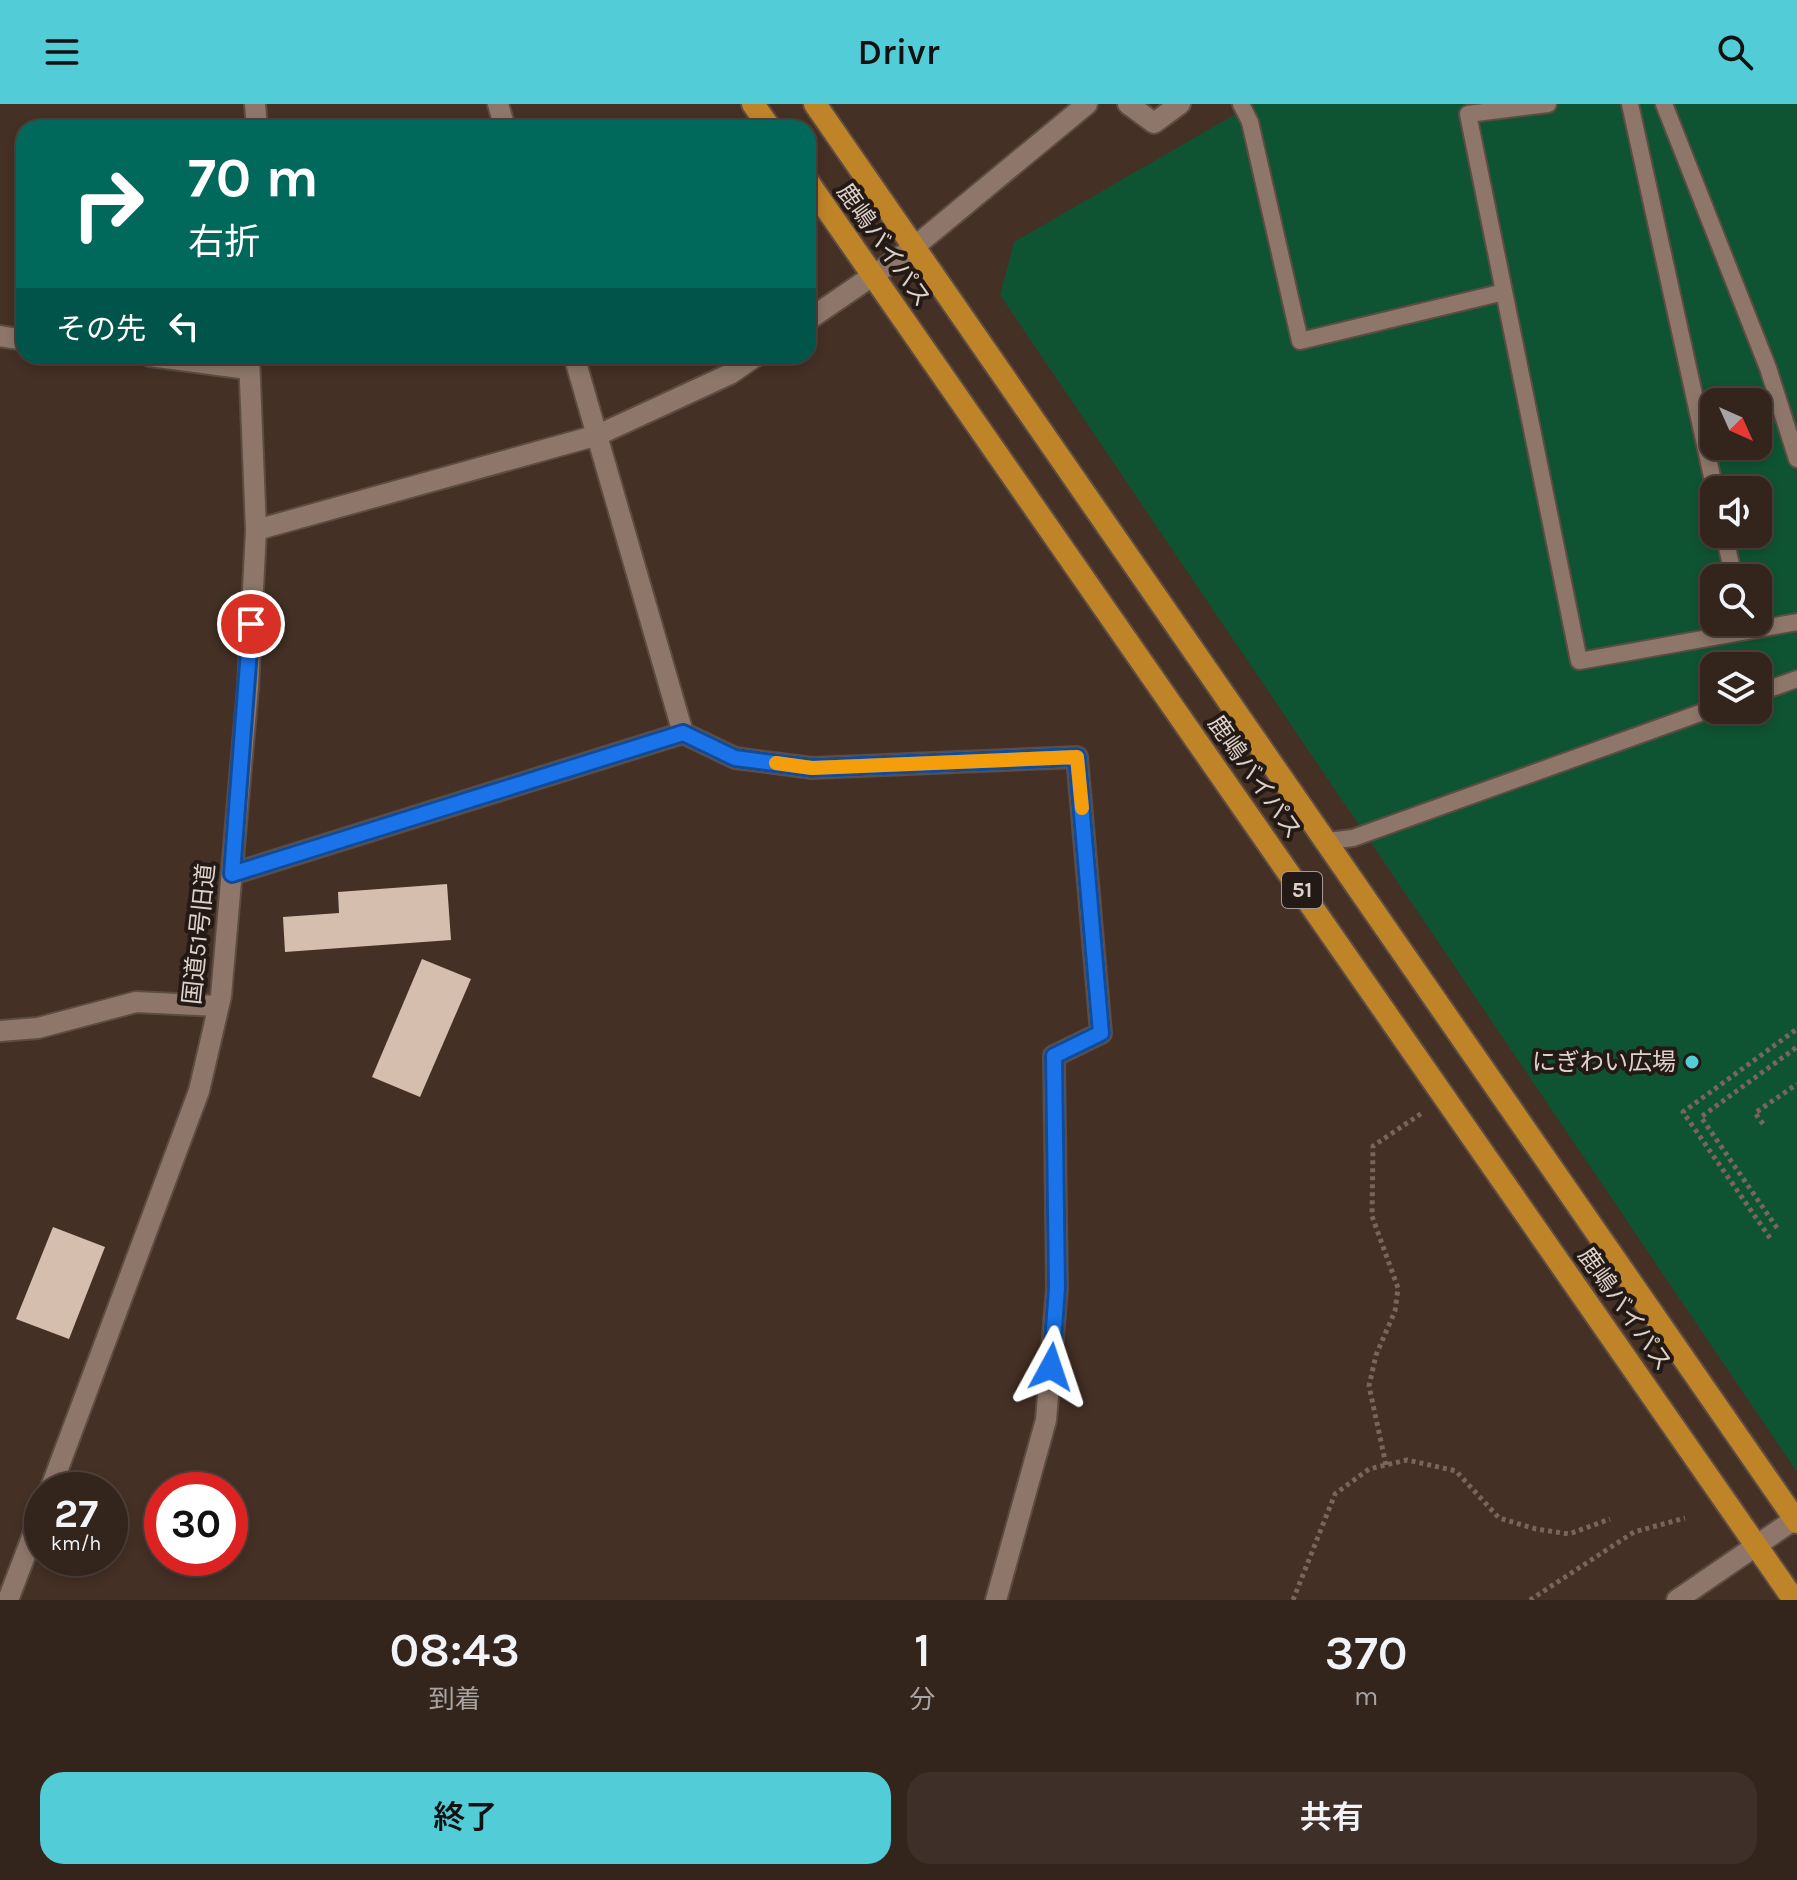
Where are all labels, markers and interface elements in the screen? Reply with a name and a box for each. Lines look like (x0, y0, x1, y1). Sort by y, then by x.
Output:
icon: menu (40, 30, 84, 74)
icon: search (1713, 30, 1757, 74)
text: Drivr (857, 31, 940, 73)
text: 70 m (188, 145, 319, 210)
icon: right (56, 152, 160, 256)
street label: 鹿嶋バイパス (831, 178, 937, 312)
text: 右折 (188, 221, 260, 263)
icon: left (162, 304, 206, 348)
text: その先 (56, 311, 146, 347)
north arrow (1700, 388, 1772, 460)
map controls (1700, 388, 1772, 724)
button: sound (1700, 476, 1772, 548)
button: search (1700, 564, 1772, 636)
pin (217, 590, 285, 658)
icon: arrive (229, 602, 273, 646)
button: layers (1700, 652, 1772, 724)
street label: 鹿嶋バイパス (1202, 710, 1308, 844)
street label: 国道51号旧道 (178, 862, 220, 1006)
road number: 51 (1282, 872, 1322, 908)
place label: にぎわい広場 (1532, 1048, 1676, 1076)
marker: にぎわい広場 (1683, 1053, 1701, 1071)
street label: 鹿嶋バイパス (1572, 1242, 1678, 1376)
position arrow (1009, 1325, 1093, 1409)
speed limit sign: 30 (144, 1472, 248, 1576)
text: 27 (54, 1490, 98, 1537)
text: km/h (51, 1532, 101, 1555)
text: 08:43 (389, 1622, 520, 1678)
text: 1 (914, 1622, 931, 1678)
text: 370 (1325, 1625, 1408, 1681)
text: m (1354, 1681, 1378, 1712)
text: 到着 (429, 1684, 481, 1715)
text: 分 (909, 1684, 935, 1715)
button: 終了 (40, 1772, 891, 1864)
button: 共有 (907, 1772, 1757, 1864)

